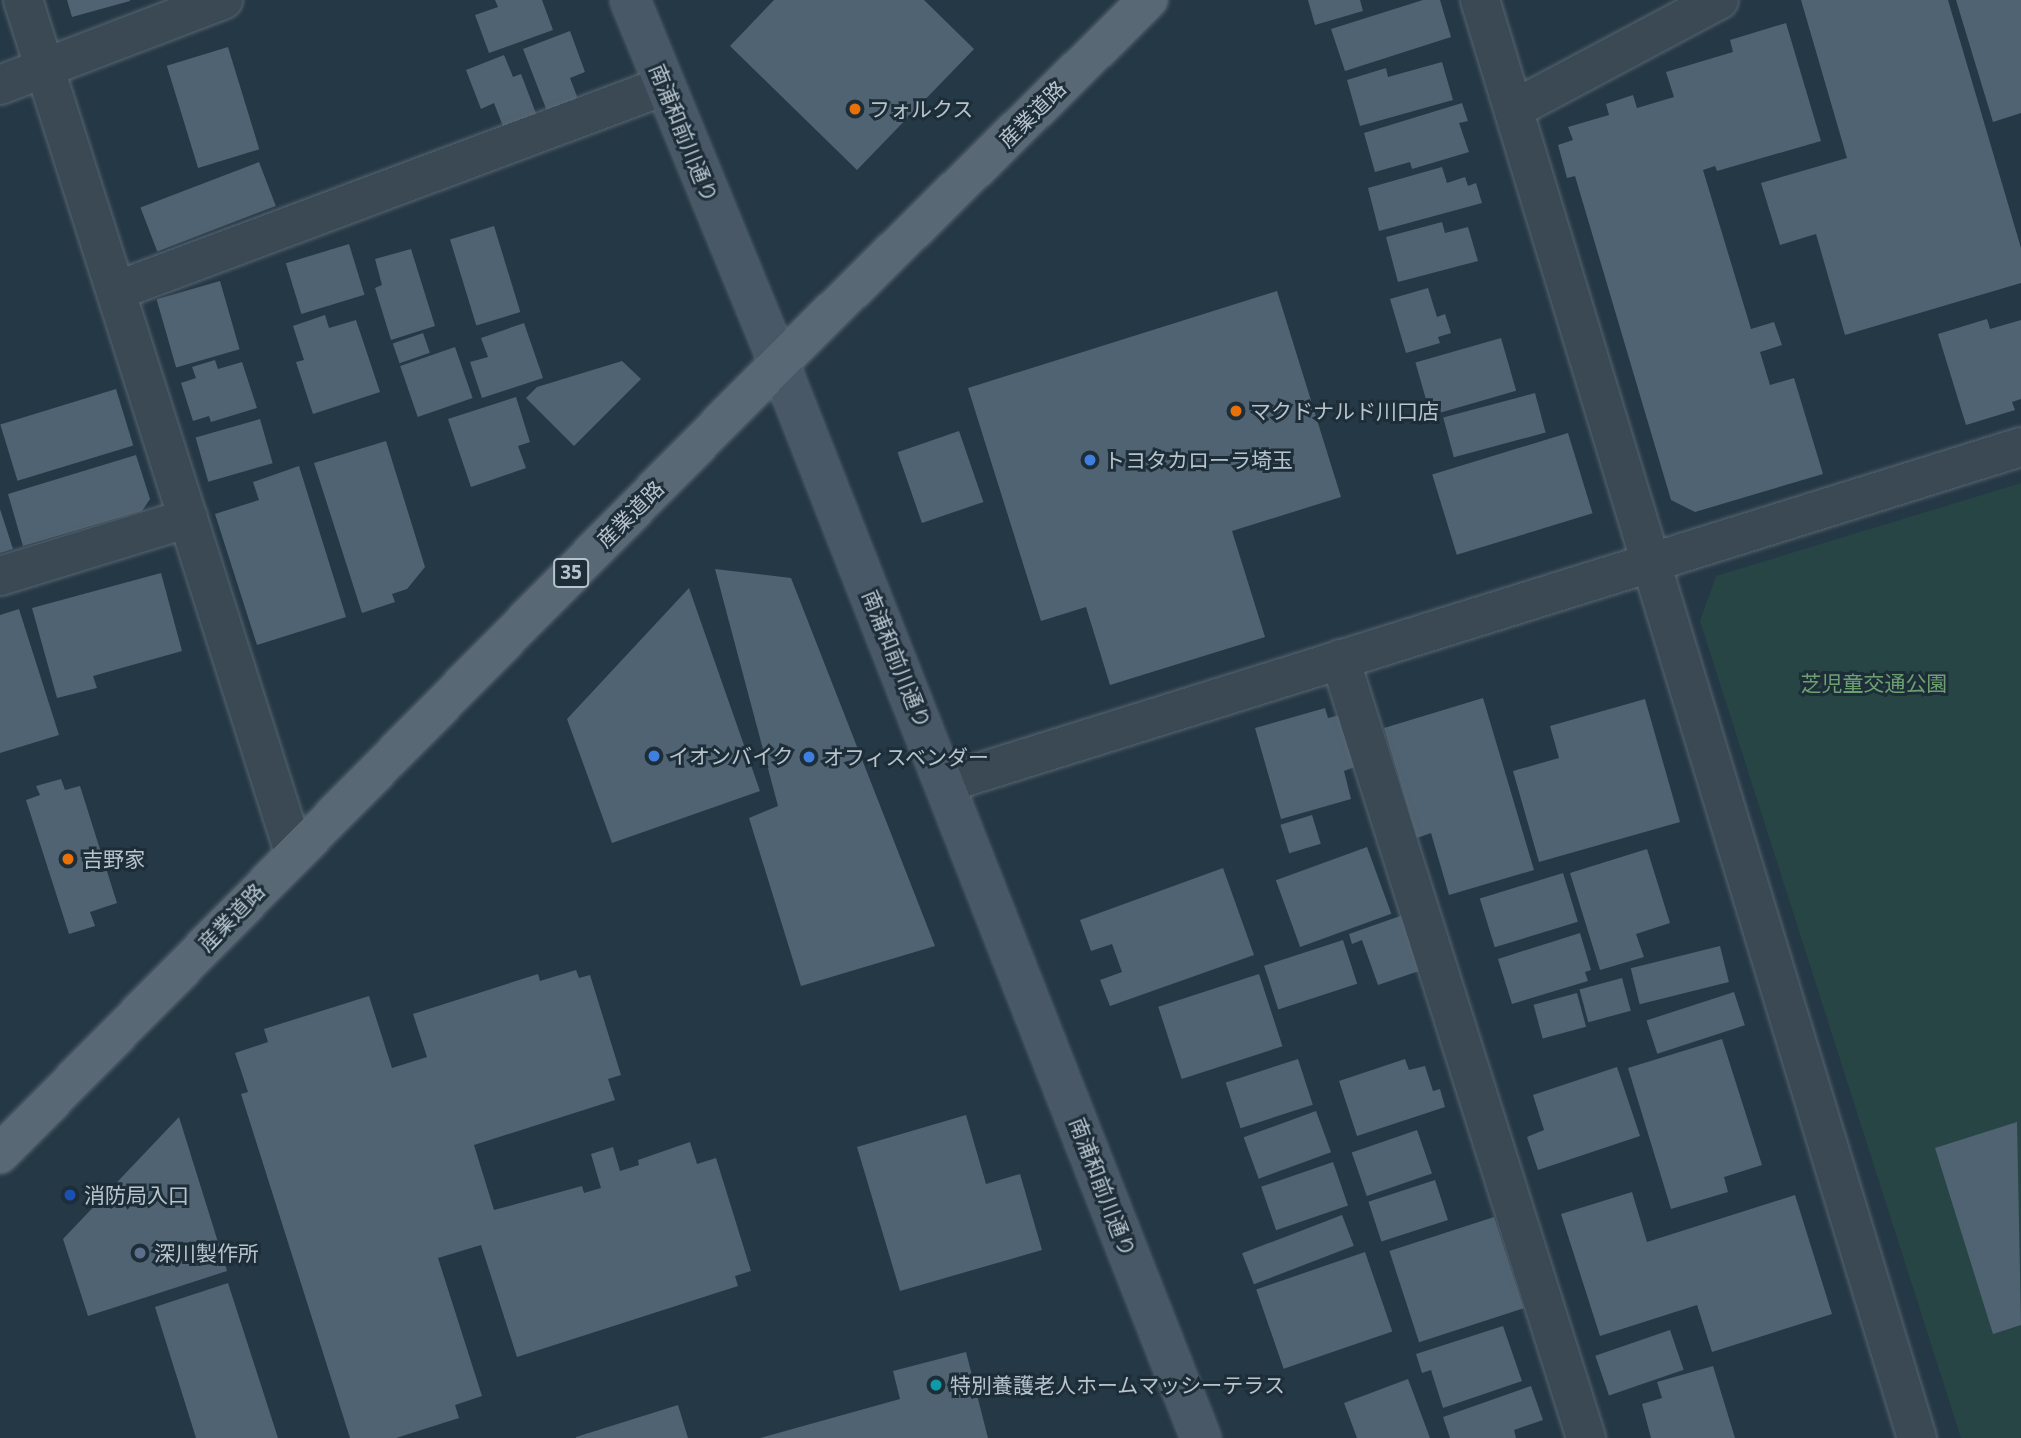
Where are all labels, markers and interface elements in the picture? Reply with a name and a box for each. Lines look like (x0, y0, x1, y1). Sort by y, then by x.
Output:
street label: 南浦和前川通り (645, 60, 723, 206)
street label: 産業道路 (993, 75, 1071, 153)
place label: フォルクス (869, 96, 974, 122)
marker: フォルクス (847, 101, 863, 117)
place label: マクドナルド川口店 (1250, 398, 1439, 424)
marker: マクドナルド川口店 (1228, 403, 1244, 419)
place label: トヨタカローラ埼玉 (1104, 447, 1293, 473)
marker: トヨタカローラ埼玉 (1082, 452, 1098, 468)
street label: 産業道路 (591, 475, 669, 553)
road number: 35 (552, 558, 590, 588)
street label: 南浦和前川通り (858, 586, 936, 732)
park label: 芝児童交通公園 (1801, 670, 1947, 696)
place label: イオンバイク (668, 743, 794, 769)
place label: オフィスベンダー (823, 744, 991, 770)
marker: イオンバイク (646, 748, 662, 764)
marker: オフィスベンダー (801, 749, 817, 765)
place label: 吉野家 (82, 846, 145, 872)
marker: 吉野家 (60, 851, 76, 867)
street label: 産業道路 (193, 878, 269, 956)
street label: 南浦和前川通り (1065, 1114, 1141, 1260)
place label: 消防局入口 (84, 1182, 189, 1208)
marker: 消防局入口 (62, 1187, 78, 1203)
place label: 深川製作所 (154, 1240, 259, 1266)
marker: 深川製作所 (132, 1245, 148, 1261)
place label: 特別養護老人ホームマッシーテラス (950, 1372, 1286, 1398)
marker: 特別養護老人ホームマッシーテラス (928, 1377, 944, 1393)

